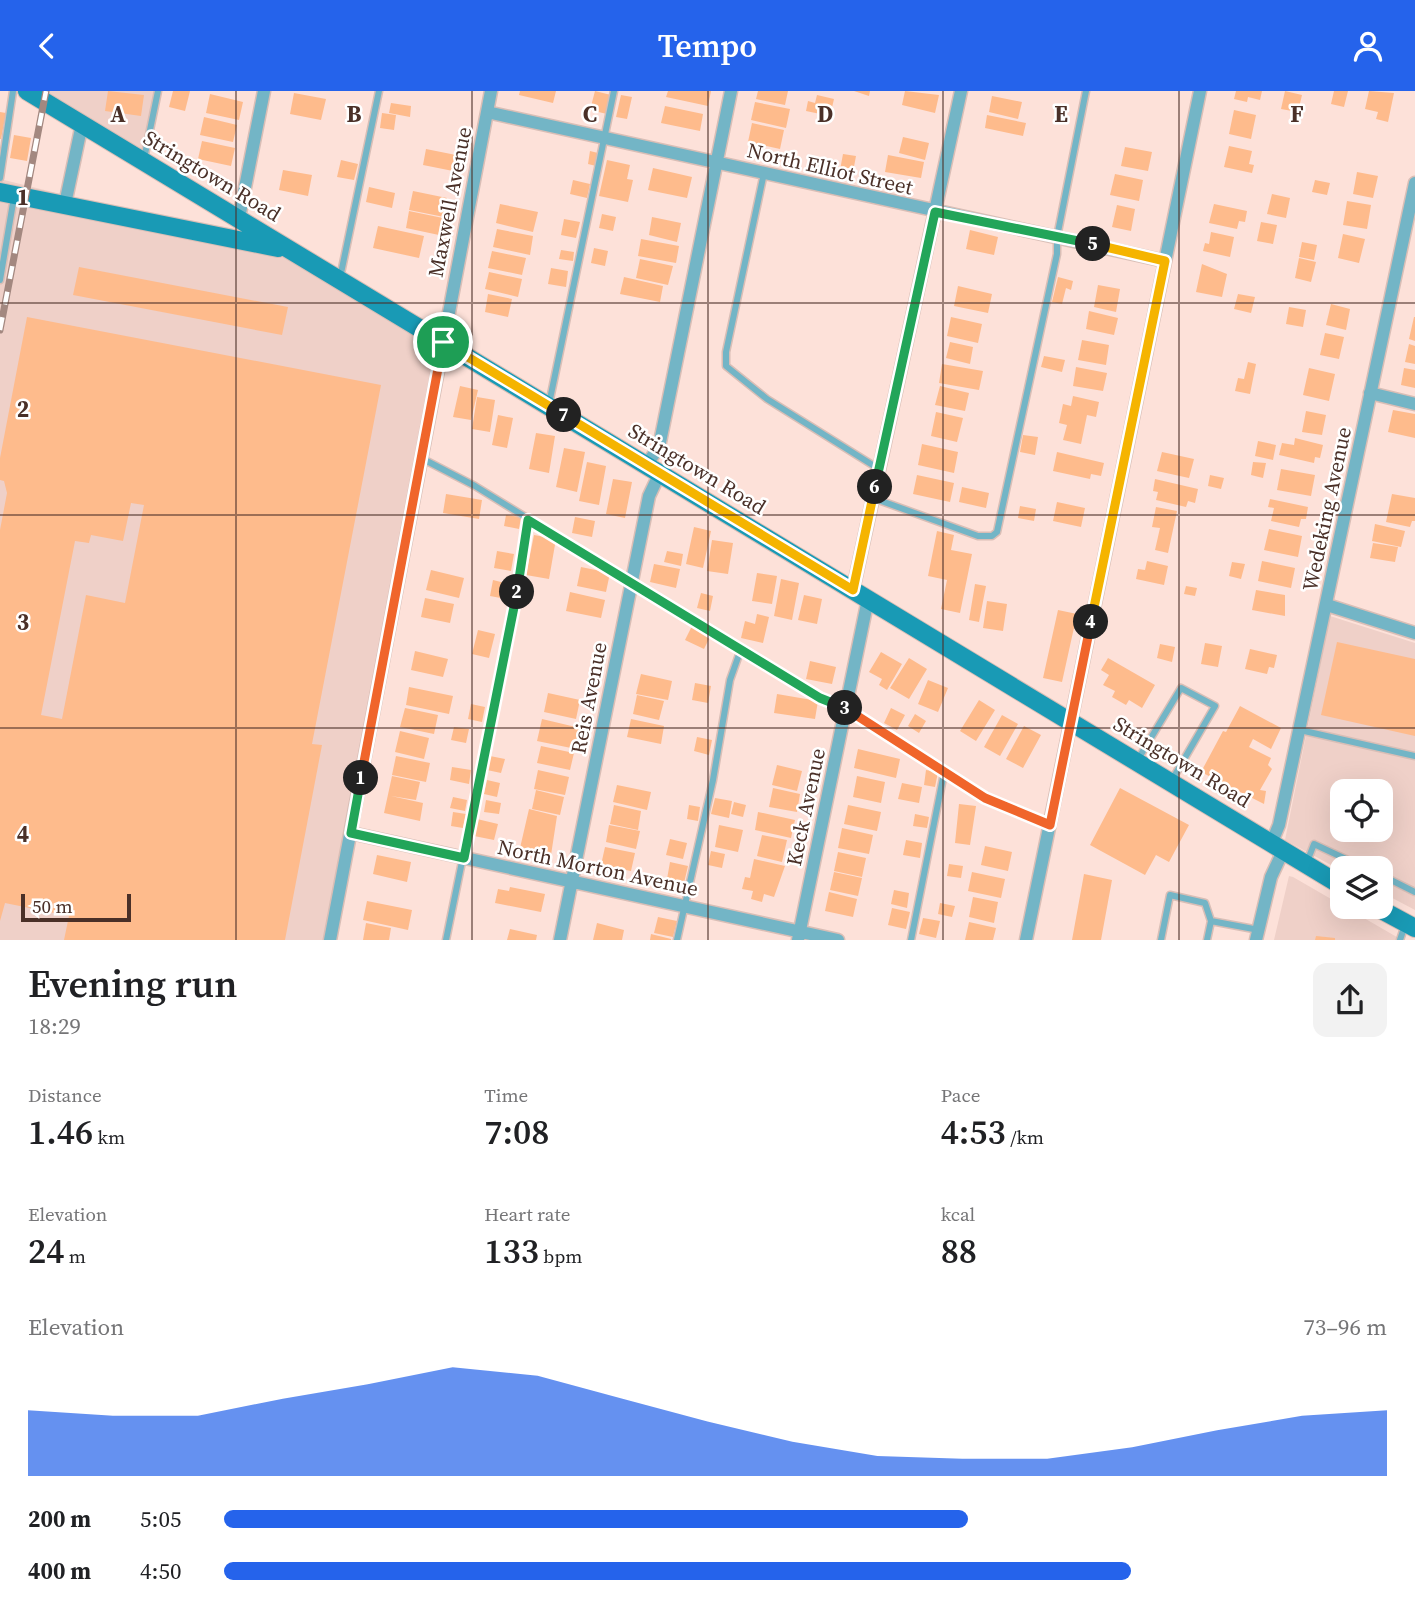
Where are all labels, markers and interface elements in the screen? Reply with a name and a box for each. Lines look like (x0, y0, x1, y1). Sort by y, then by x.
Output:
text: Tempo (658, 24, 757, 68)
icon: back (28, 27, 66, 65)
icon: person (1349, 27, 1387, 65)
text: A (110, 98, 126, 130)
text: B (347, 98, 362, 130)
text: C (583, 98, 597, 130)
text: D (817, 98, 833, 130)
text: E (1054, 98, 1068, 130)
text: F (1290, 98, 1304, 130)
street label: Stringtown Road (138, 123, 287, 228)
street label: Maxwell Avenue (421, 124, 478, 280)
street label: North Elliot Street (744, 135, 916, 202)
text: 1 (17, 181, 29, 213)
pin: 5 (1076, 227, 1110, 261)
text: 5 (1087, 230, 1098, 256)
pin (413, 312, 473, 372)
icon: arrive (424, 323, 462, 361)
text: 2 (17, 393, 29, 425)
pin: 7 (546, 397, 582, 433)
text: 7 (558, 401, 569, 427)
street label: Stringtown Road (623, 416, 772, 521)
street label: Wedeking Avenue (1295, 424, 1358, 594)
pin: 6 (858, 469, 892, 505)
text: 6 (869, 473, 880, 499)
pin: 2 (500, 575, 534, 609)
text: 2 (511, 578, 522, 604)
pin: 4 (1074, 605, 1108, 639)
text: 3 (17, 606, 29, 638)
text: 4 (1085, 608, 1096, 634)
street label: Reis Avenue (563, 639, 614, 756)
pin: 3 (828, 691, 862, 725)
text: 3 (839, 694, 850, 720)
street label: Stringtown Road (1108, 709, 1257, 814)
street label: Keck Avenue (779, 745, 832, 868)
pin: 1 (344, 761, 378, 795)
text: 1 (355, 764, 366, 790)
map controls (1330, 779, 1393, 919)
button: locate (1330, 779, 1393, 842)
text: 4 (17, 818, 29, 850)
street label: North Morton Avenue (495, 832, 701, 903)
button: layers (1330, 856, 1393, 919)
scale bar (21, 891, 131, 923)
text: 50 m (32, 893, 73, 919)
text: Evening run (28, 958, 237, 1010)
button: share (1313, 963, 1387, 1037)
text: 18:29 (28, 1010, 81, 1042)
text: Distance (28, 1082, 102, 1108)
text: Time (484, 1082, 528, 1108)
text: Pace (941, 1082, 980, 1108)
text: 1.46 (28, 1108, 93, 1156)
text: 7:08 (484, 1108, 549, 1156)
text: 4:53 (941, 1108, 1006, 1156)
text: km (93, 1124, 125, 1150)
text: /km (1006, 1124, 1044, 1150)
text: Elevation (28, 1201, 107, 1227)
text: Heart rate (484, 1201, 570, 1227)
text: kcal (941, 1201, 975, 1227)
text: 24 (28, 1227, 64, 1275)
text: 133 (484, 1227, 539, 1275)
text: 88 (941, 1227, 977, 1275)
text: m (64, 1243, 86, 1269)
text: bpm (539, 1243, 582, 1269)
text: Elevation (28, 1311, 124, 1343)
text: 73–96 m (1303, 1311, 1387, 1343)
text: 200 m (28, 1503, 91, 1535)
text: 5:05 (140, 1503, 181, 1535)
text: 400 m (28, 1555, 91, 1587)
text: 4:50 (140, 1555, 181, 1587)

